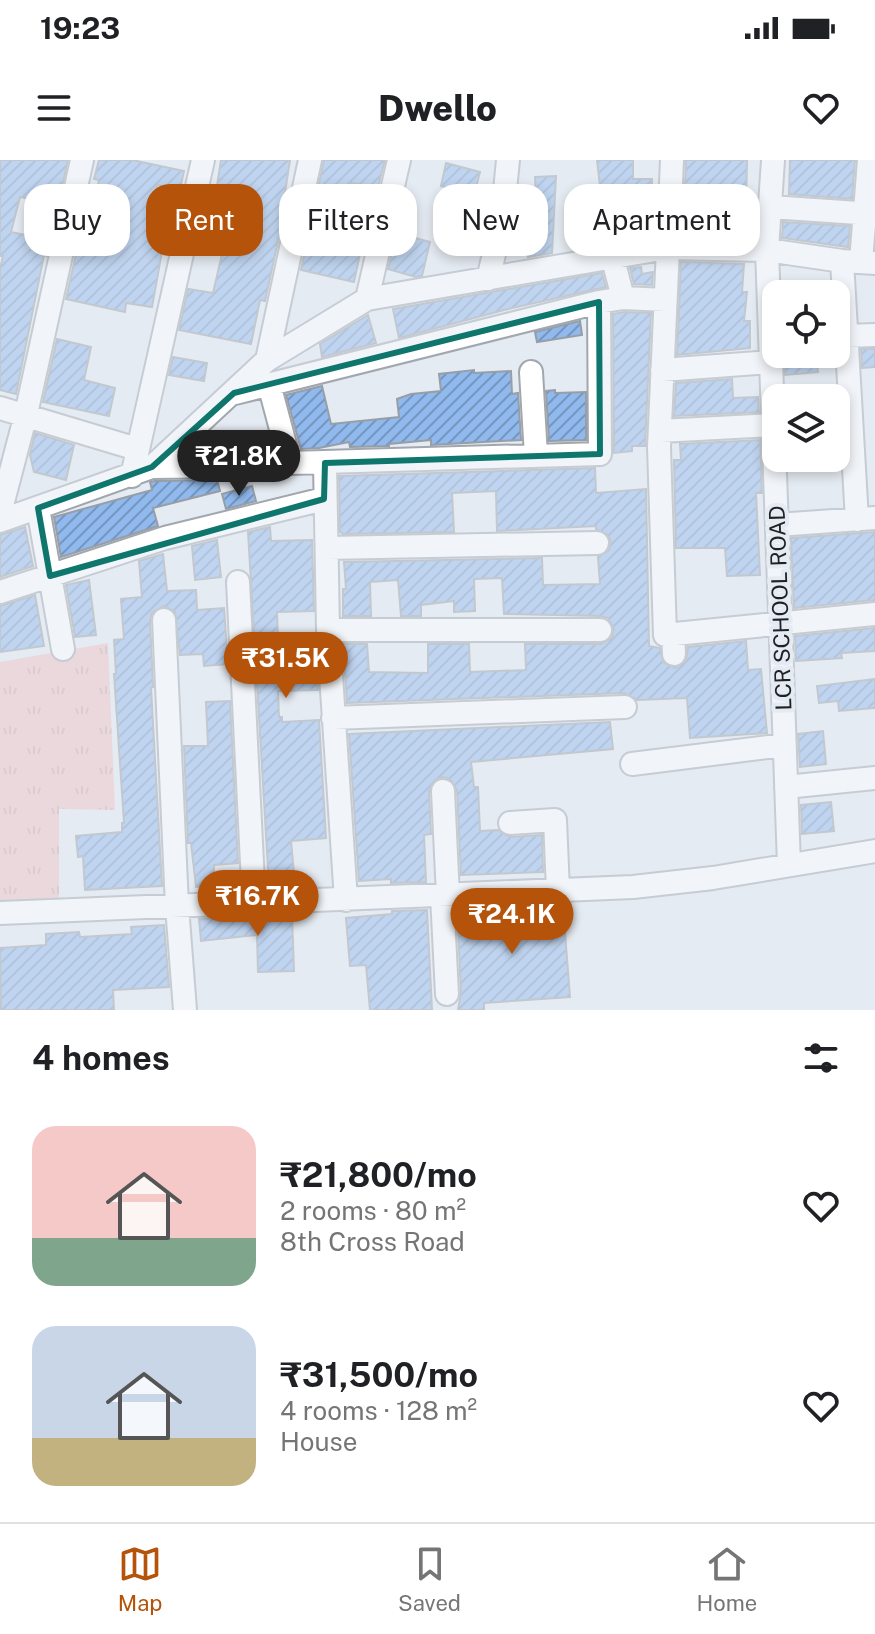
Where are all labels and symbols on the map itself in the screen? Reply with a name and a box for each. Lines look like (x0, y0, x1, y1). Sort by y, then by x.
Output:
pin: ₹21.8K (174, 430, 304, 498)
street label: LCR SCHOOL ROAD (763, 505, 797, 711)
pin: ₹31.5K (221, 632, 351, 700)
pin: ₹16.7K (193, 870, 323, 938)
pin: ₹24.1K (447, 888, 577, 956)

